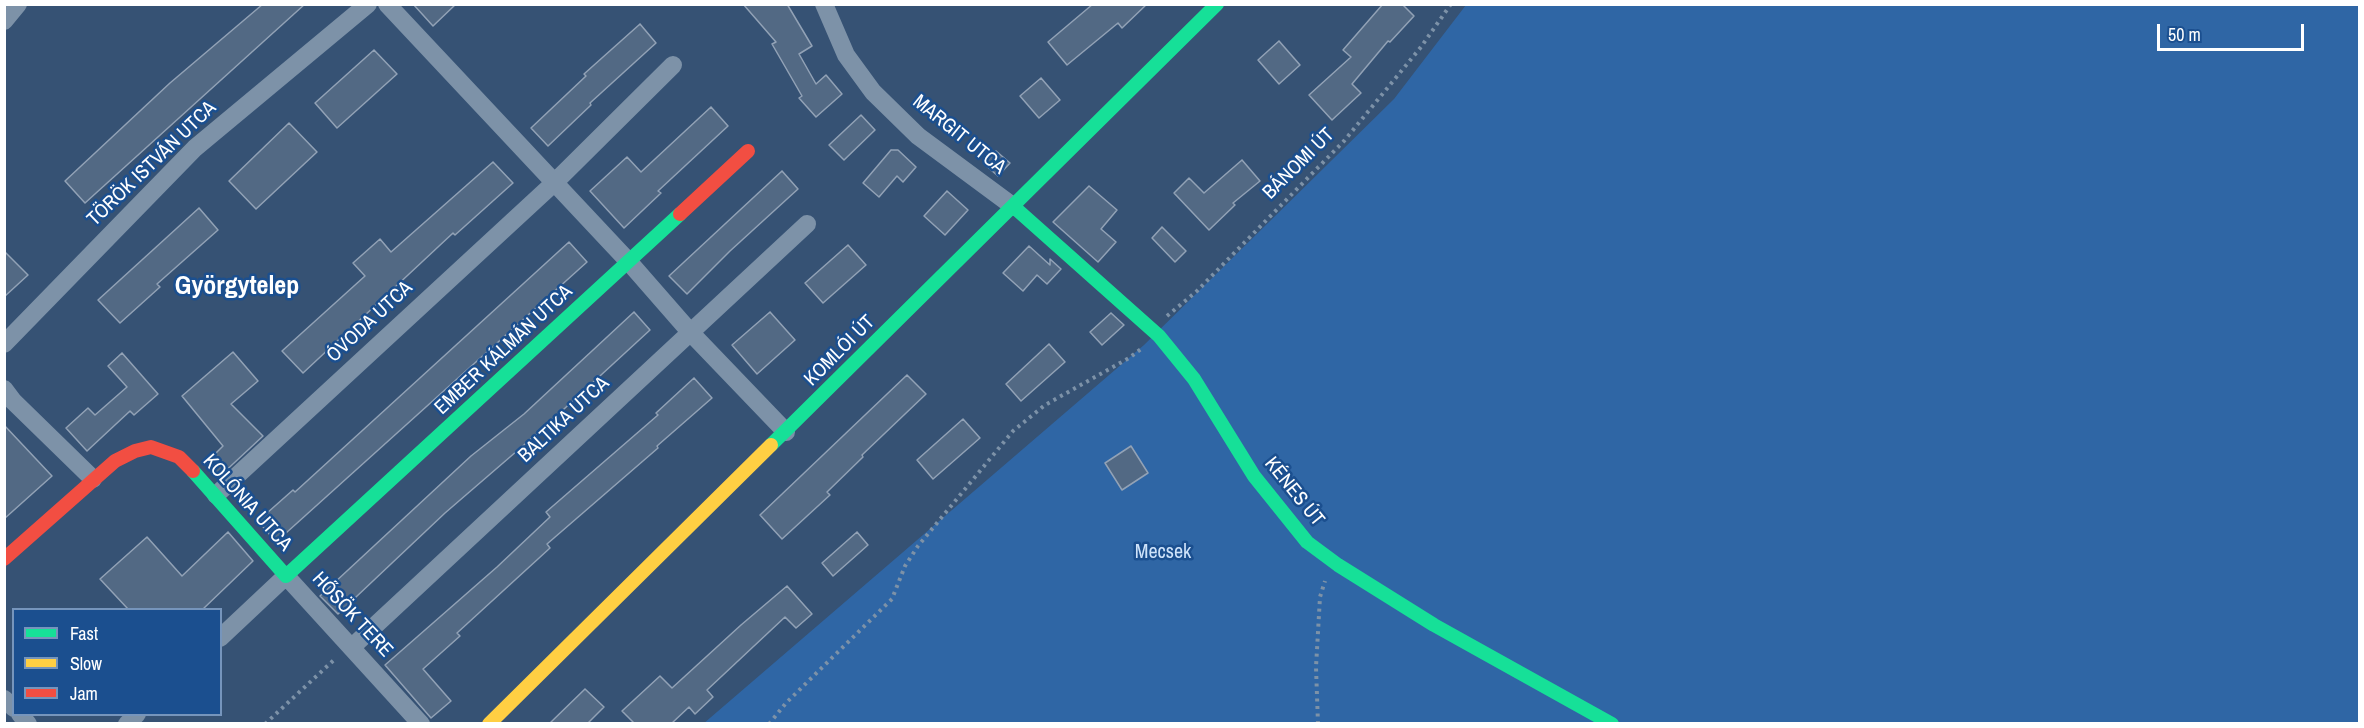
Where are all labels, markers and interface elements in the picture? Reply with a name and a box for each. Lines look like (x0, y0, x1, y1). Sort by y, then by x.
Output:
scale bar (2160, 12, 2307, 50)
text: 50 m (2168, 22, 2201, 47)
street label: MARGIT UTCA (908, 90, 1010, 180)
street label: TÖRÖK ISTVÁN UTCA (83, 96, 221, 232)
street label: BÁNOMI ÚT (1258, 123, 1340, 205)
district label: Györgytelep (175, 271, 299, 303)
street label: ÓVODA UTCA (322, 276, 418, 368)
street label: EMBER KÁLMÁN UTCA (430, 280, 578, 420)
street label: KOMLÓI ÚT (800, 311, 880, 391)
street label: BALTIKA UTCA (514, 372, 614, 468)
street label: KOLÓNIA UTCA (197, 450, 297, 556)
street label: KÉNES ÚT (1259, 453, 1329, 531)
park label: Mecsek (1135, 541, 1191, 565)
street label: HŐSÖK TERE (307, 567, 397, 663)
legend (12, 608, 222, 716)
text: Fast (70, 621, 98, 646)
text: Slow (70, 651, 102, 676)
text: Jam (70, 681, 98, 706)

